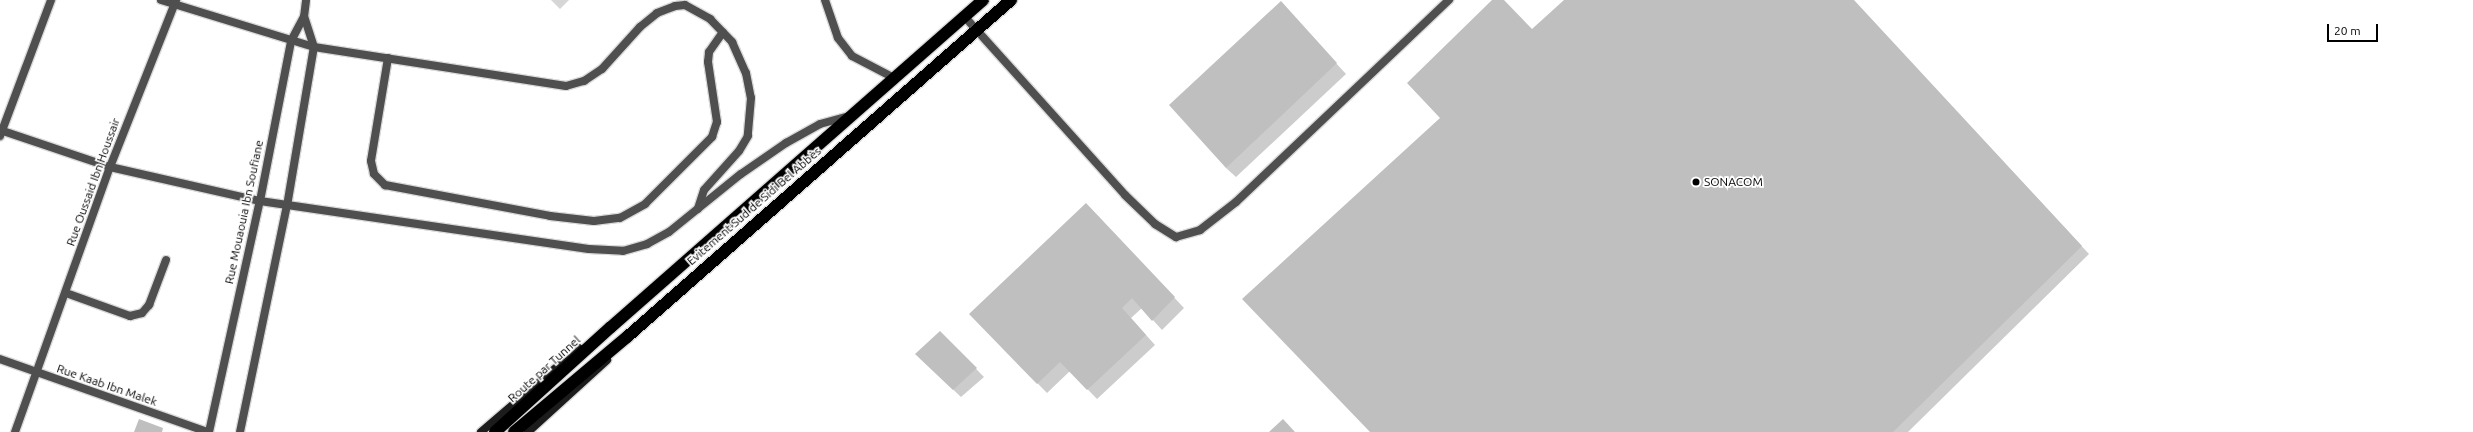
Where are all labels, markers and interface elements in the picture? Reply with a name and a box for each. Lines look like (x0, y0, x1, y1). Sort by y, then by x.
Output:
scale bar (2329, 16, 2380, 42)
text: 20 m (2334, 24, 2361, 37)
street label: Rue Oussaid Ibn Houssair (63, 116, 123, 248)
street label: Rue Mouaouia Ibn Soufiane (222, 139, 266, 285)
street label: Evitement Sud de Sidi Bel Abbès (684, 144, 824, 268)
place label: SONACOM (1704, 175, 1763, 189)
marker: SONACOM (1691, 177, 1701, 187)
street label: Route par Tunnel (505, 333, 583, 405)
street label: Rue Kaab Ibn Malek (55, 361, 159, 409)

